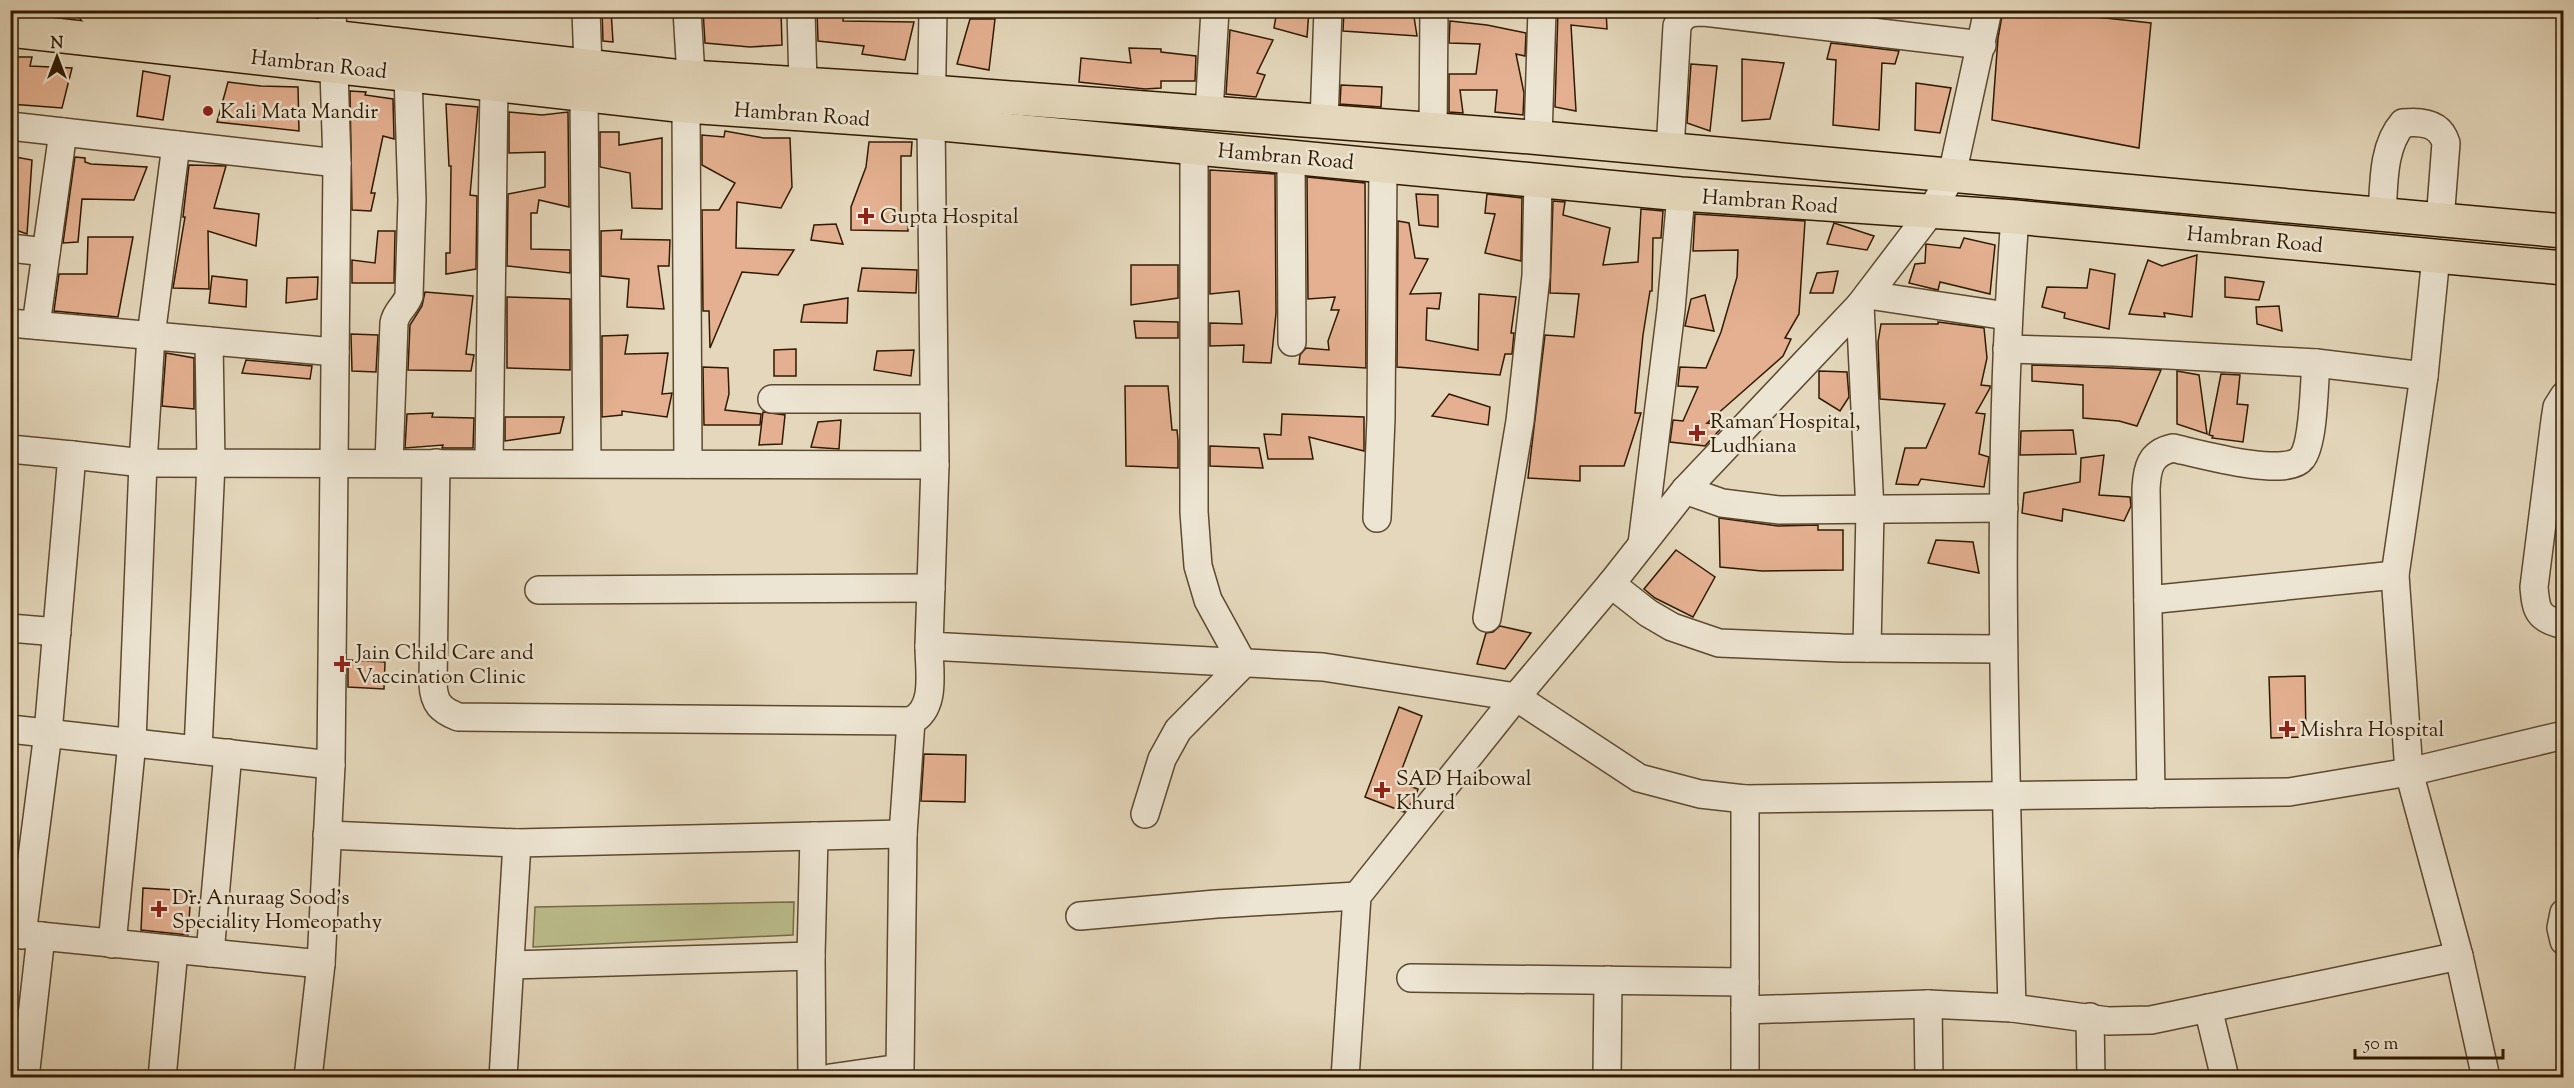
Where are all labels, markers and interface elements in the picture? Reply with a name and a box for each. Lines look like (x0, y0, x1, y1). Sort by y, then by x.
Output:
north arrow (27, 27, 87, 87)
text: N (51, 33, 64, 56)
street label: Hambran Road (249, 44, 388, 88)
street label: Hambran Road (733, 96, 871, 136)
place label: Kali Mata Mandir (220, 98, 378, 128)
marker: Kali Mata Mandir (201, 104, 215, 118)
street label: Hambran Road (1216, 137, 1355, 179)
street label: Hambran Road (1701, 183, 1839, 223)
place label: Gupta Hospital (880, 203, 1019, 233)
marker: Gupta Hospital (857, 207, 875, 225)
street label: Hambran Road (2185, 220, 2324, 262)
place label: Raman Hospital, Ludhiana (1710, 408, 1861, 462)
marker: Raman Hospital, Ludhiana (1688, 424, 1706, 442)
place label: Jain Child Care and Vaccination Clinic (355, 639, 534, 693)
marker: Jain Child Care and Vaccination Clinic (333, 655, 351, 673)
place label: Mishra Hospital (2300, 716, 2444, 746)
marker: Mishra Hospital (2278, 720, 2296, 738)
place label: SAD Haibowal Khurd (1396, 765, 1532, 819)
marker: SAD Haibowal Khurd (1373, 781, 1391, 799)
place label: Dr. Anuraag Sood's Speciality Homeopathy (172, 884, 383, 938)
marker: Dr. Anuraag Sood's Speciality Homeopathy (150, 900, 168, 918)
scale bar (2355, 1022, 2504, 1060)
text: 50 m (2363, 1032, 2399, 1058)

